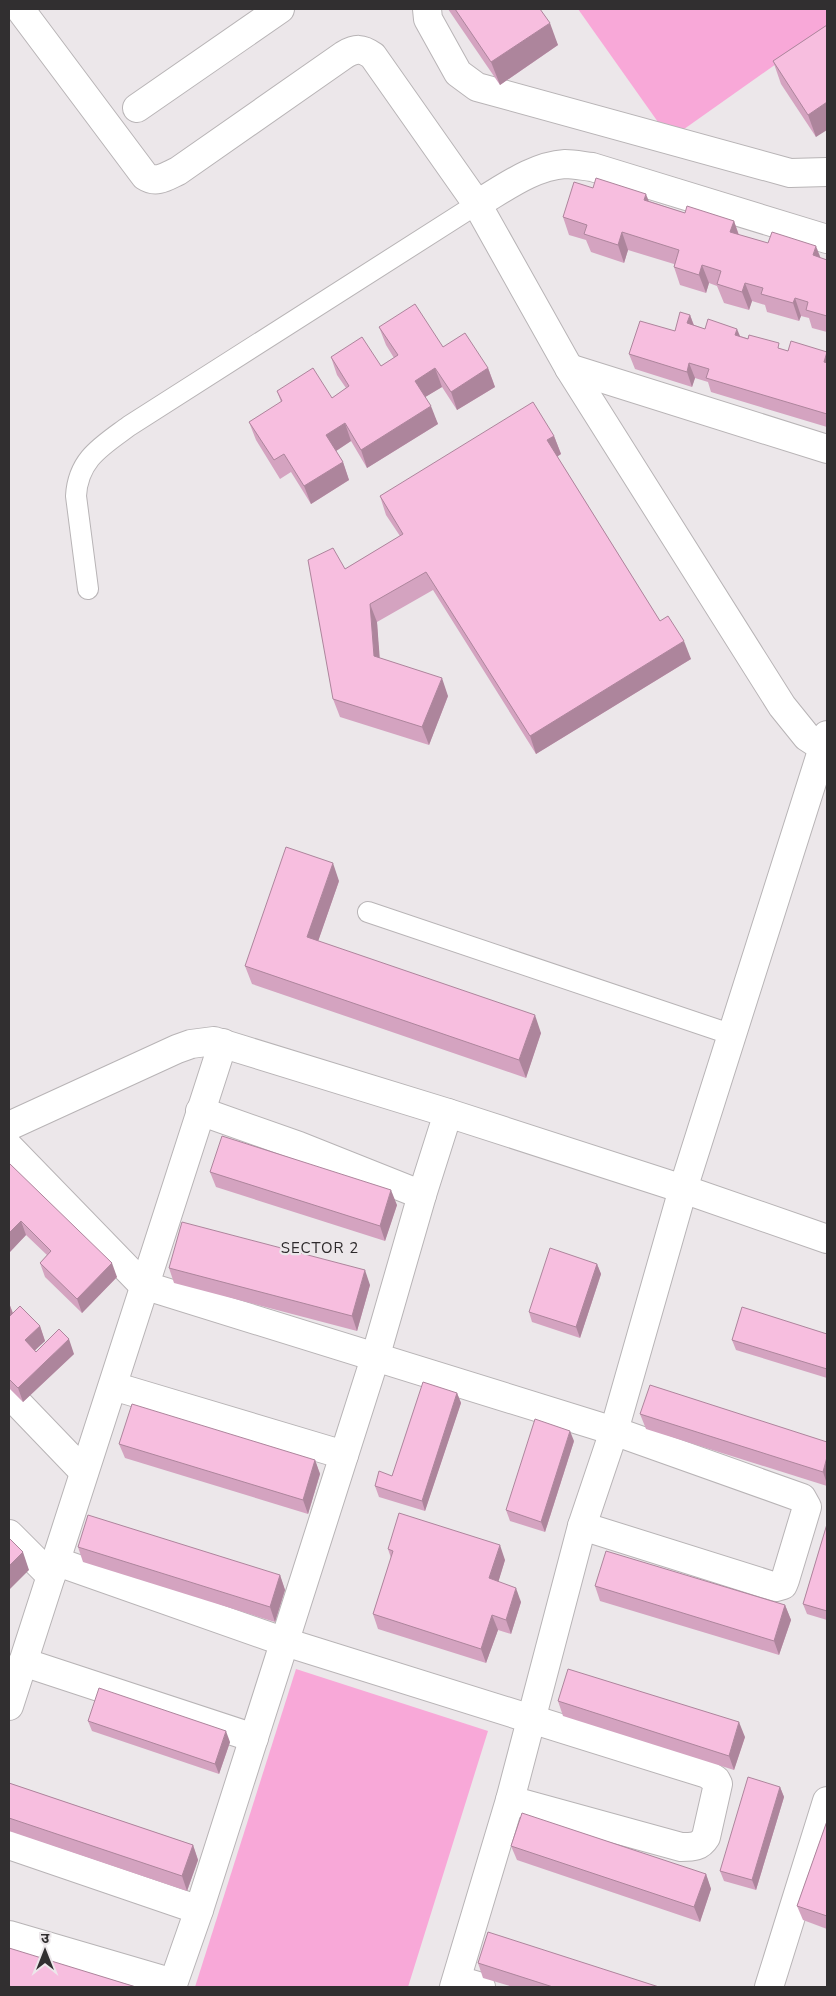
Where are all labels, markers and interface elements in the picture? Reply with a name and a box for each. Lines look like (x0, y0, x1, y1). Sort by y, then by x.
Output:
district label: SECTOR 2 (281, 1238, 359, 1258)
north arrow (20, 1926, 70, 1976)
text: उ (41, 1929, 50, 1948)

